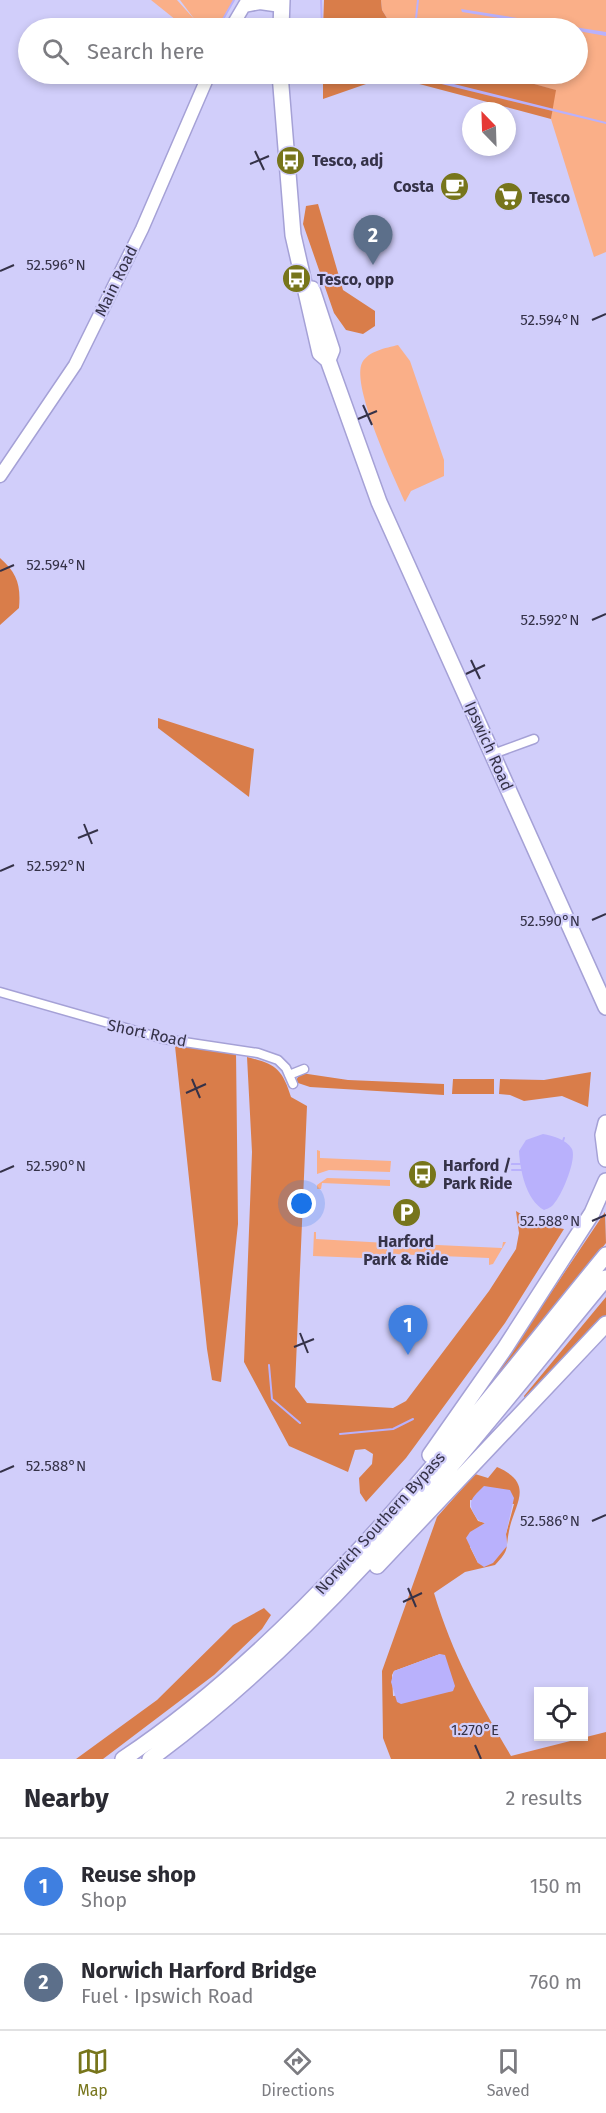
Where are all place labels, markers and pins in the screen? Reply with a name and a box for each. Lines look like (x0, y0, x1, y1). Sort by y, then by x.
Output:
bus stop icon: Tesco, adj (275, 144, 307, 176)
place label: Tesco, adj (312, 151, 383, 170)
cafe icon: Costa (439, 170, 471, 202)
place label: Costa (393, 177, 434, 196)
supermarket icon: Tesco (492, 181, 524, 213)
place label: Tesco (529, 188, 570, 207)
pin: 2 (354, 216, 392, 265)
bus stop icon: Tesco, opp (280, 263, 312, 295)
place label: Tesco, opp (317, 270, 394, 289)
place label: Harford / Park Ride (443, 1156, 513, 1193)
bus stop icon: Harford / Park Ride (406, 1158, 438, 1190)
parking icon: Harford Park & Ride (390, 1197, 422, 1229)
place label: Harford Park & Ride (363, 1232, 449, 1269)
pin: 1 (388, 1306, 428, 1355)

